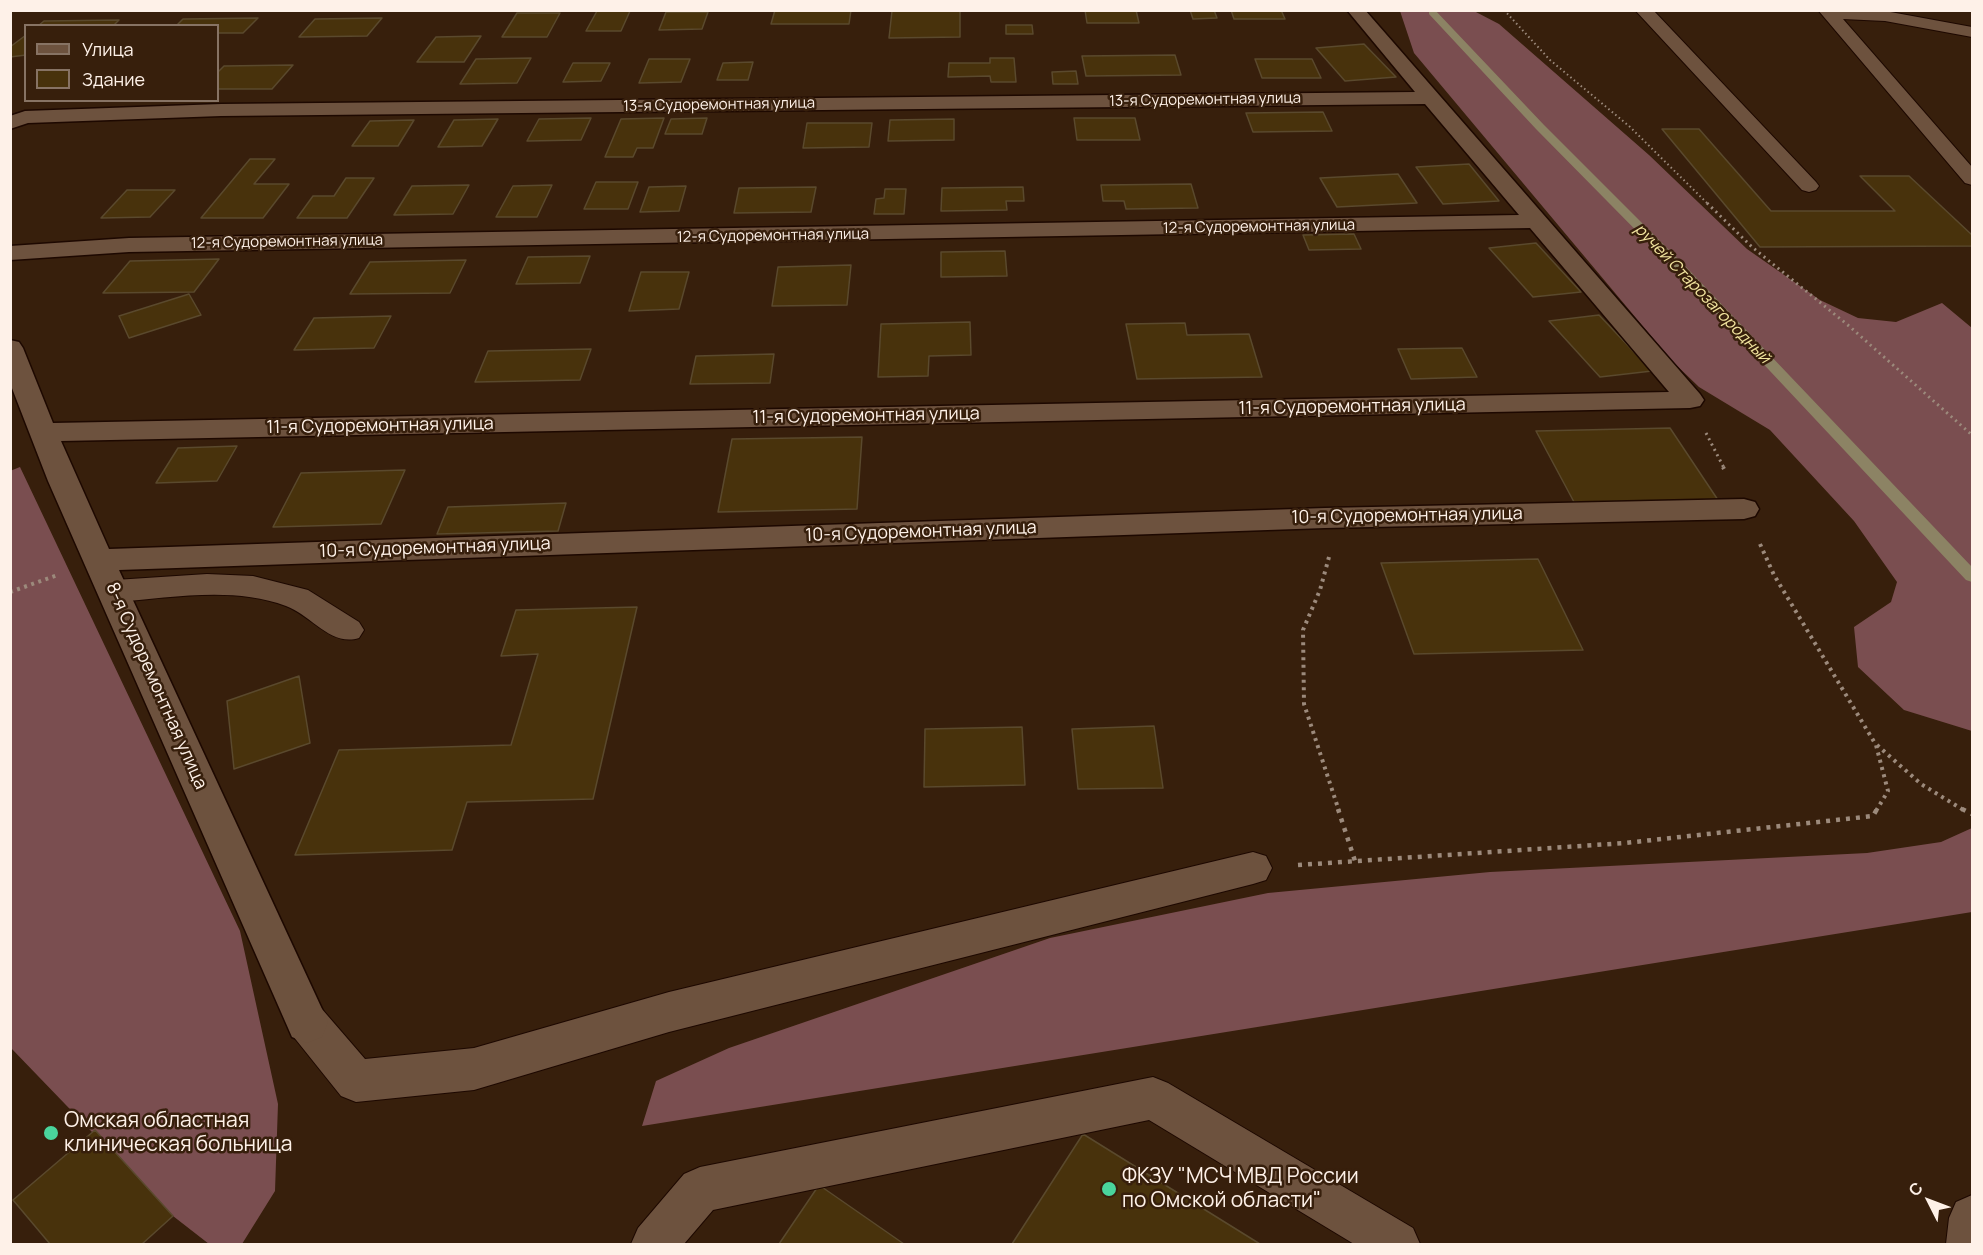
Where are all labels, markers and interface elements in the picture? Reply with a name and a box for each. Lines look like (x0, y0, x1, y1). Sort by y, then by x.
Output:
legend (24, 24, 219, 102)
text: Улица (82, 37, 134, 61)
text: Здание (82, 67, 145, 91)
street label: 13-я Судоремонтная улица (1109, 89, 1301, 111)
street label: 13-я Судоремонтная улица (623, 94, 815, 116)
street label: 12-я Судоремонтная улица (1163, 216, 1355, 238)
water label: ручей Старозагородный (1630, 220, 1774, 368)
street label: 12-я Судоремонтная улица (677, 225, 869, 247)
street label: 12-я Судоремонтная улица (191, 231, 383, 253)
street label: 11-я Судоремонтная улица (1238, 394, 1466, 420)
street label: 11-я Судоремонтная улица (752, 403, 980, 429)
street label: 11-я Судоремонтная улица (266, 413, 494, 439)
street label: 10-я Судоремонтная улица (1291, 503, 1523, 529)
street label: 10-я Судоремонтная улица (805, 517, 1037, 547)
street label: 10-я Судоремонтная улица (319, 533, 551, 563)
street label: 8-я Судоремонтная улица (101, 579, 211, 793)
place label: Омская областная клиническая больница (64, 1108, 292, 1158)
marker: Омская областная клиническая больница (42, 1124, 60, 1142)
place label: ФКЗУ "МСЧ МВД России по Омской области" (1122, 1164, 1359, 1214)
north arrow (1899, 1171, 1959, 1231)
text: С (1903, 1177, 1928, 1201)
marker: ФКЗУ "МСЧ МВД России по Омской области" (1100, 1180, 1118, 1198)

